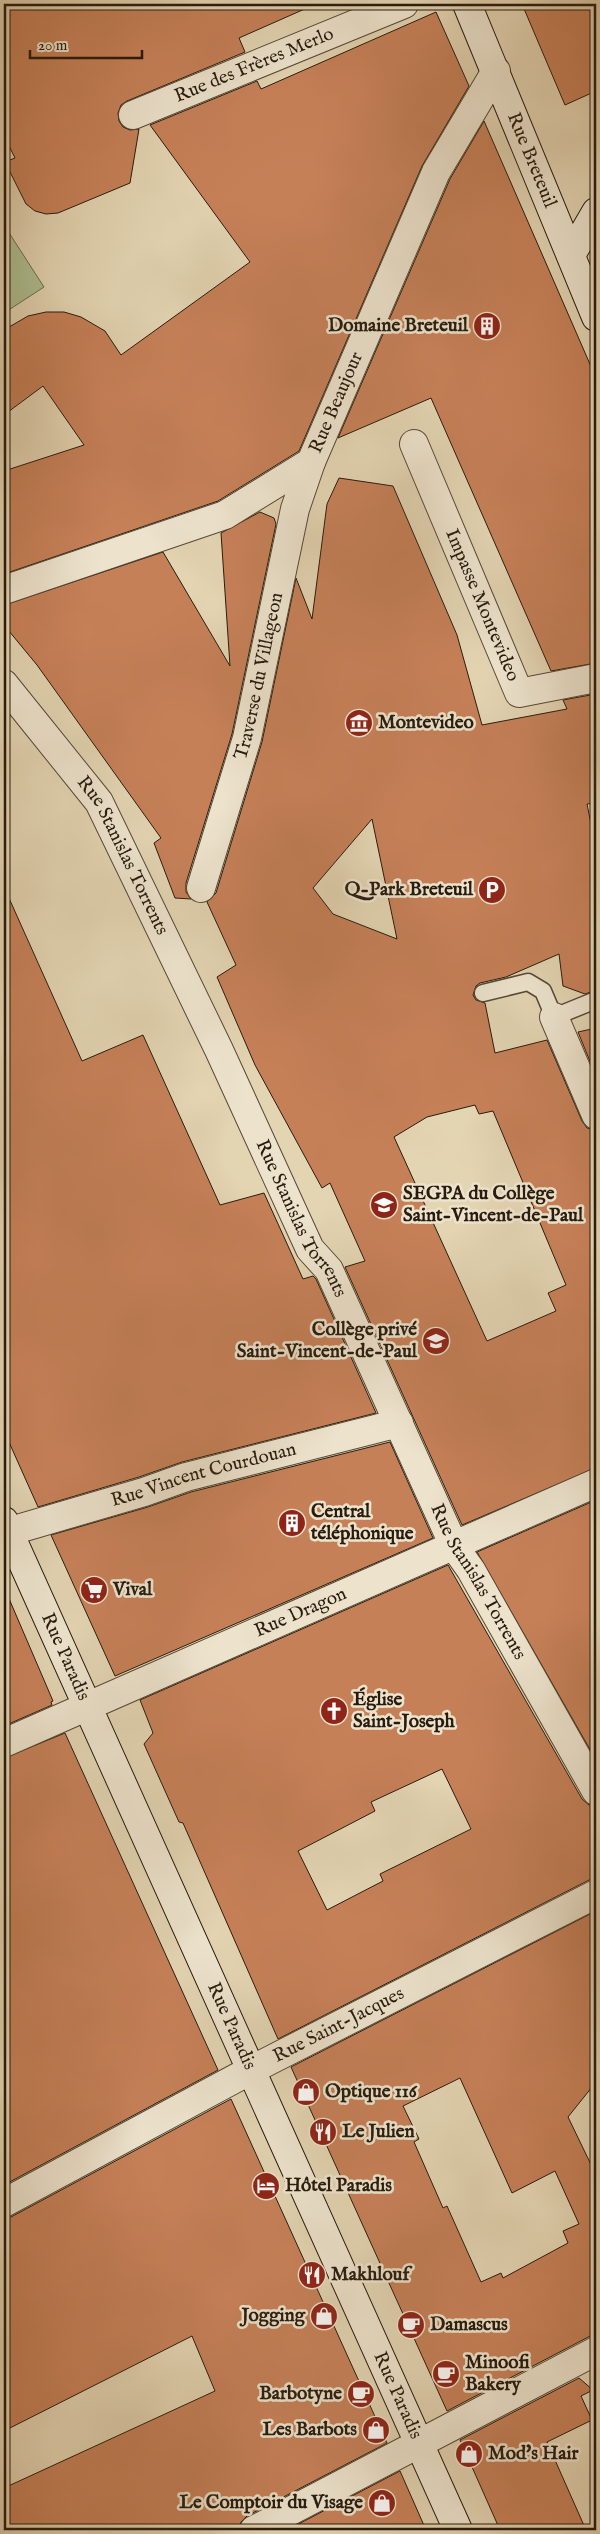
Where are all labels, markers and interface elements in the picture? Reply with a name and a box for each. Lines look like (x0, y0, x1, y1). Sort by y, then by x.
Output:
street label: Rue des Frères Merlo (171, 22, 337, 109)
scale bar (30, 28, 142, 60)
text: 20 m (38, 36, 68, 55)
street label: Rue Breteuil (501, 109, 562, 212)
building icon: Domaine Breteuil (472, 311, 502, 341)
place label: Domaine Breteuil (328, 314, 469, 338)
street label: Rue Beaujour (304, 348, 369, 457)
street label: Impasse Montevideo (439, 525, 525, 685)
street label: Traverse du Villageon (229, 590, 289, 763)
museum icon: Montevideo (344, 708, 374, 738)
place label: Montevideo (378, 711, 474, 735)
street label: Rue Stanislas Torrents (71, 771, 174, 939)
parking icon: Q-Park Breteuil (477, 875, 507, 905)
place label: Q-Park Breteuil (345, 878, 474, 902)
street label: Rue Stanislas Torrents (250, 1136, 352, 1301)
place label: SEGPA du Collège Saint-Vincent-de-Paul (403, 1182, 584, 1228)
school or university icon: SEGPA du Collège Saint-Vincent-de-Paul (369, 1190, 399, 1220)
place label: Collège privé Saint-Vincent-de-Paul (237, 1318, 418, 1364)
school or university icon: Collège privé Saint-Vincent-de-Paul (421, 1326, 451, 1356)
street label: Rue Vincent Courdouan (108, 1438, 299, 1513)
place label: Central téléphonique (310, 1500, 414, 1546)
street label: Rue Stanislas Torrents (424, 1500, 531, 1664)
building icon: Central téléphonique (277, 1508, 307, 1538)
supermarket icon: Vival (79, 1575, 109, 1605)
place label: Vival (112, 1578, 153, 1602)
street label: Rue Dragon (251, 1582, 350, 1643)
street label: Rue Paradis (35, 1609, 95, 1704)
place label: Église Saint-Joseph (353, 1687, 456, 1734)
church icon: Église Saint-Joseph (319, 1696, 349, 1726)
street label: Rue Paradis (201, 1979, 261, 2074)
street label: Rue Saint-Jacques (269, 1982, 408, 2069)
shop icon: Optique 116 (291, 2077, 321, 2107)
place label: Optique 116 (325, 2080, 418, 2104)
restaurant icon: Le Julien (308, 2117, 338, 2147)
place label: Le Julien (342, 2120, 415, 2144)
hotel icon: Hôtel Paradis (251, 2171, 281, 2201)
place label: Hôtel Paradis (285, 2174, 392, 2198)
restaurant icon: Makhlouf (297, 2260, 327, 2290)
place label: Makhlouf (331, 2263, 412, 2287)
shop icon: Jogging (309, 2301, 339, 2331)
place label: Jogging (238, 2304, 306, 2328)
cafe icon: Damascus (396, 2310, 426, 2340)
place label: Damascus (430, 2313, 508, 2337)
street label: Rue Paradis (367, 2348, 428, 2443)
place label: Minoofi Bakery (465, 2351, 530, 2397)
cafe icon: Minoofi Bakery (431, 2359, 461, 2389)
cafe icon: Barbotyne (346, 2379, 376, 2409)
place label: Barbotyne (259, 2382, 342, 2406)
shop icon: Les Barbots (361, 2415, 391, 2445)
place label: Les Barbots (262, 2418, 357, 2442)
shop icon: Mod's Hair (454, 2439, 484, 2469)
place label: Mod's Hair (488, 2442, 580, 2466)
shop icon: Le Comptoir du Visage (367, 2488, 397, 2518)
place label: Le Comptoir du Visage (179, 2491, 363, 2515)

